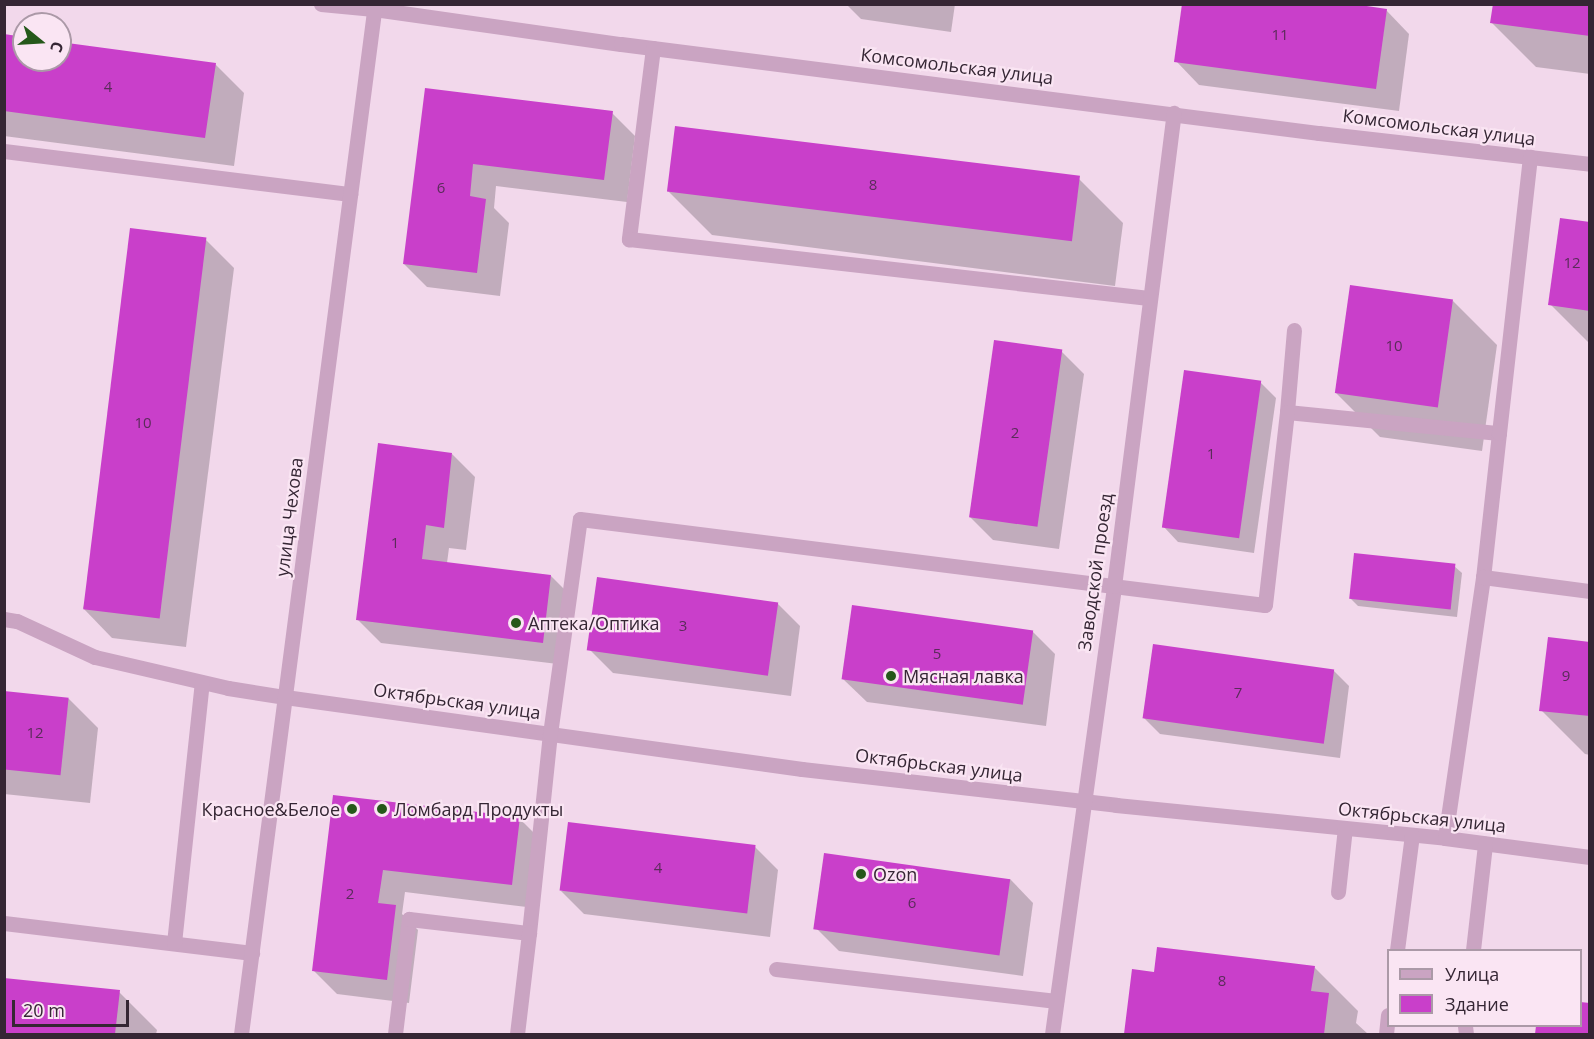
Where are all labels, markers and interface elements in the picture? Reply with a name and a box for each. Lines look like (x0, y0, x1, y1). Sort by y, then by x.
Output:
north arrow (12, 12, 72, 72)
house number: 11 (1271, 26, 1289, 44)
text: С (45, 39, 69, 55)
street label: Комсомольская улица (859, 43, 1055, 89)
house number: 4 (104, 78, 112, 96)
street label: Комсомольская улица (1341, 104, 1537, 150)
house number: 8 (869, 176, 877, 194)
house number: 6 (437, 179, 445, 197)
house number: 12 (1563, 254, 1581, 272)
house number: 10 (1385, 337, 1403, 355)
house number: 10 (134, 414, 152, 432)
house number: 2 (1011, 424, 1019, 442)
house number: 1 (1207, 445, 1215, 463)
street label: улица Чехова (271, 456, 307, 578)
street label: Заводской проезд (1073, 492, 1117, 652)
house number: 1 (391, 534, 399, 552)
place label: Аптека/Оптика (528, 612, 659, 634)
marker: Аптека/Оптика (509, 616, 523, 630)
house number: 3 (679, 617, 687, 635)
house number: 5 (933, 645, 941, 663)
place label: Мясная лавка (903, 665, 1024, 687)
house number: 9 (1562, 667, 1570, 685)
marker: Мясная лавка (884, 669, 898, 683)
street label: Октябрьская улица (372, 679, 542, 723)
house number: 7 (1234, 684, 1242, 702)
house number: 12 (26, 724, 44, 742)
street label: Октябрьская улица (854, 744, 1024, 786)
street label: Октябрьская улица (1337, 797, 1507, 837)
place label: Красное&Белое (202, 798, 340, 820)
place label: Ломбард Продукты (394, 798, 563, 820)
marker: Красное&Белое (345, 802, 359, 816)
marker: Ломбард Продукты (375, 802, 389, 816)
house number: 4 (654, 859, 662, 877)
place label: Ozon (873, 863, 917, 885)
marker: Ozon (854, 867, 868, 881)
house number: 2 (346, 885, 354, 903)
house number: 6 (908, 894, 916, 912)
legend (1387, 949, 1582, 1027)
text: Улица (1445, 962, 1499, 986)
house number: 8 (1218, 972, 1226, 990)
scale bar (15, 988, 132, 1026)
text: Здание (1445, 992, 1509, 1016)
text: 20 m (23, 998, 65, 1022)

